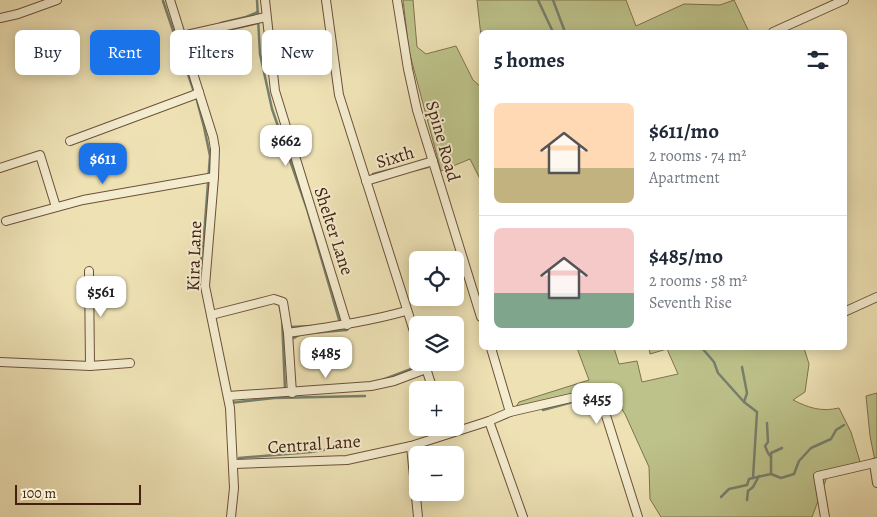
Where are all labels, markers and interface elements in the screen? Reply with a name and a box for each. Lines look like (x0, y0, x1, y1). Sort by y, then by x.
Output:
chip: Buy (15, 30, 80, 75)
chip: Rent (90, 30, 160, 75)
chip: Filters (170, 30, 252, 75)
chip: New (262, 30, 332, 75)
text: 5 homes (494, 46, 565, 74)
icon: filters (804, 46, 832, 74)
street label: Spine Road (420, 98, 466, 185)
text: $611/mo (649, 117, 719, 145)
icon: home (534, 123, 594, 183)
pin: $662 (256, 124, 316, 167)
text: $662 (271, 130, 301, 152)
street label: Sixth (373, 140, 417, 174)
pin: $611 (73, 142, 133, 185)
text: 2 rooms · 74 m² (649, 145, 747, 167)
text: $611 (90, 148, 116, 170)
text: Apartment (649, 167, 720, 189)
street label: Shelter Lane (308, 184, 360, 278)
street label: Kira Lane (181, 220, 207, 292)
text: $485/mo (649, 242, 723, 270)
icon: home (534, 248, 594, 308)
map controls (409, 251, 464, 501)
button: locate (409, 251, 464, 306)
text: 2 rooms · 58 m² (649, 270, 747, 292)
pin: $561 (71, 276, 131, 318)
text: $561 (87, 281, 115, 303)
text: Seventh Rise (649, 292, 732, 314)
button: layers (409, 316, 464, 371)
pin: $485 (296, 336, 356, 379)
text: $485 (311, 342, 341, 364)
button: + (409, 381, 464, 436)
pin: $455 (567, 382, 627, 425)
text: $455 (583, 388, 611, 410)
street label: Central Lane (267, 429, 361, 459)
button: − (409, 446, 464, 501)
scale bar (15, 482, 141, 505)
text: 100 m (22, 484, 56, 503)

